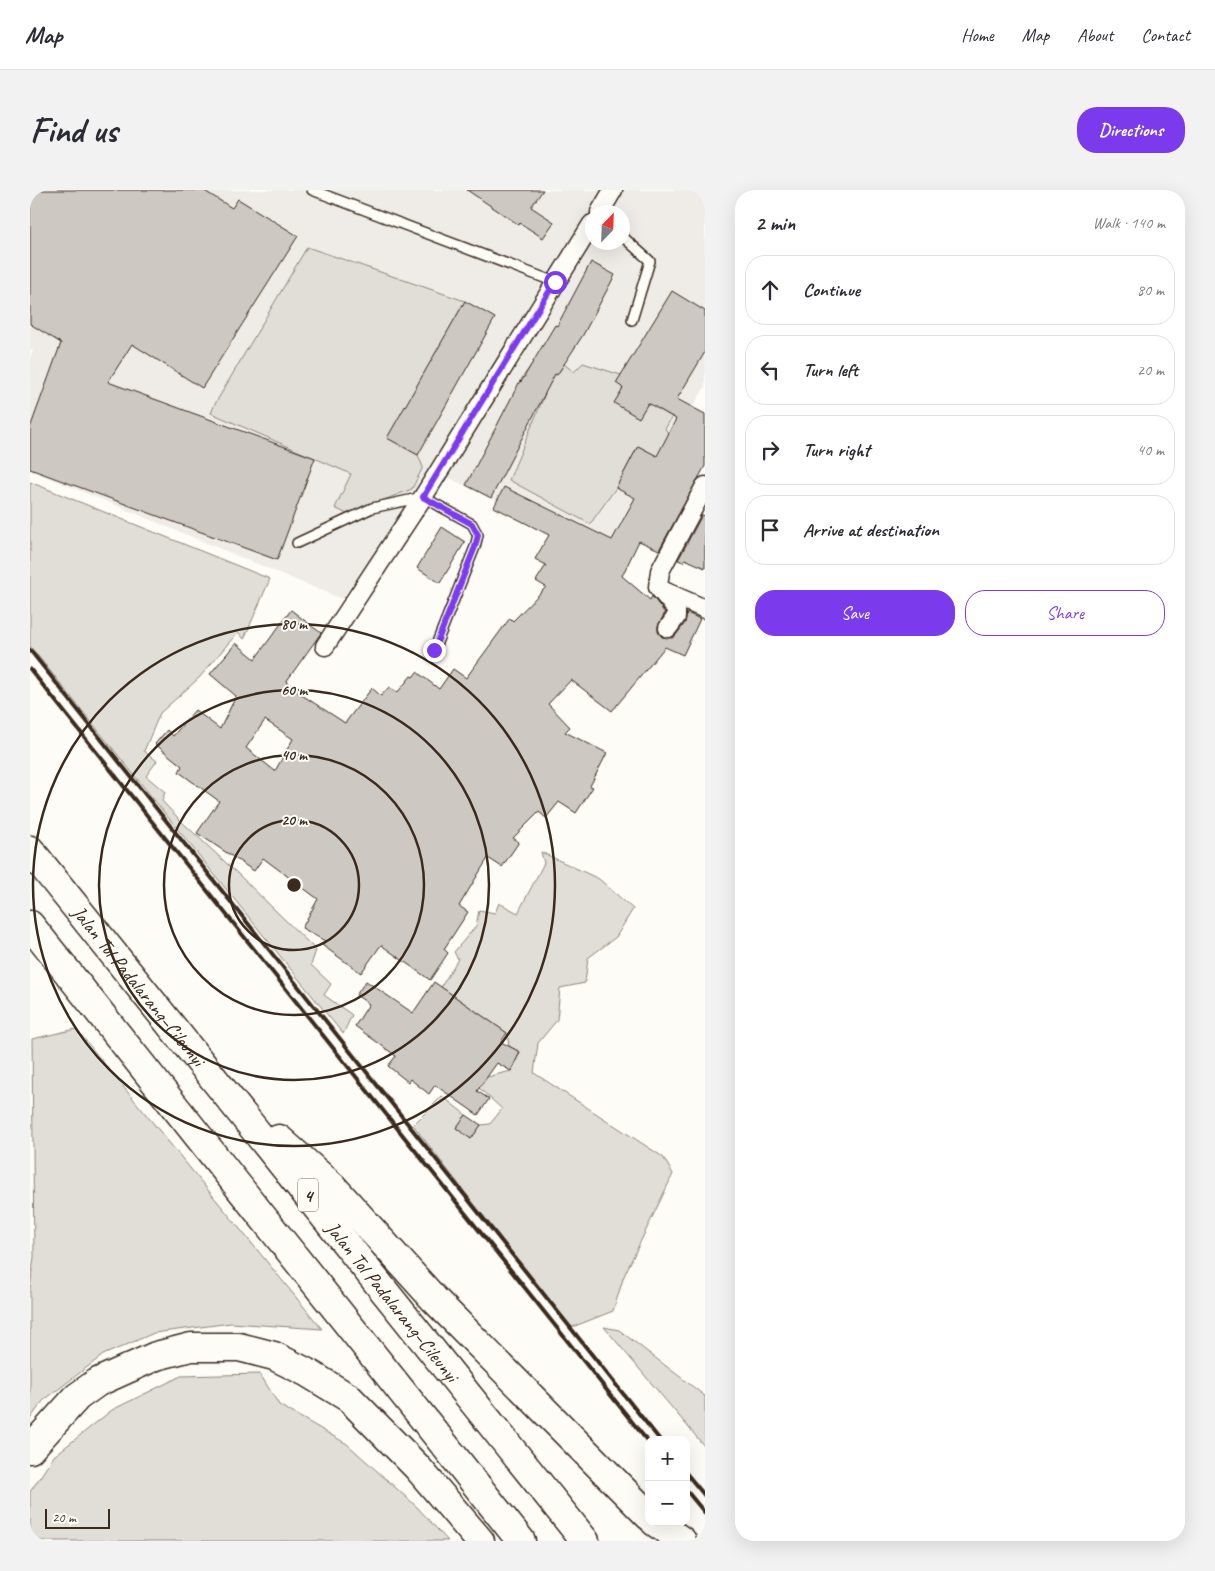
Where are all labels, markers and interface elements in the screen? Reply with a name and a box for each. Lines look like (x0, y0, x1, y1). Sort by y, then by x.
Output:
text: Map (25, 20, 62, 50)
text: Home (961, 24, 994, 46)
text: Map (1022, 24, 1049, 46)
text: About (1077, 24, 1113, 46)
text: Contact (1141, 24, 1190, 46)
button: Directions (1077, 107, 1185, 153)
text: Find us (30, 108, 117, 153)
north arrow (585, 205, 630, 250)
text: 2 min (755, 210, 795, 236)
text: Walk · 140 m (1093, 213, 1165, 233)
route start (544, 271, 567, 294)
icon: ahead (756, 276, 784, 304)
text: Continue (803, 278, 860, 302)
text: 80 m (1137, 280, 1164, 300)
icon: left (756, 356, 784, 384)
text: Turn left (803, 358, 858, 382)
text: 20 m (1137, 360, 1164, 380)
icon: right (756, 436, 784, 464)
text: Turn right (803, 438, 870, 462)
text: 40 m (1137, 440, 1164, 460)
icon: arrive (756, 516, 784, 544)
text: Arrive at destination (803, 518, 939, 542)
button: Save (755, 590, 955, 636)
button: Share (965, 590, 1165, 636)
text: 80 m (281, 615, 308, 634)
route end (423, 639, 446, 662)
text: 60 m (281, 681, 308, 700)
text: 40 m (281, 746, 308, 765)
text: 20 m (281, 811, 308, 830)
centre of rings (285, 876, 303, 894)
street label: Jalan Tol Padalarang–Cileunyi (66, 900, 212, 1073)
road number: 4 (298, 1178, 318, 1212)
street label: Jalan Tol Padalarang–Cileunyi (320, 1216, 466, 1389)
map controls (645, 1436, 690, 1526)
button: + (645, 1436, 690, 1481)
button: − (645, 1481, 690, 1526)
scale bar (45, 1506, 110, 1529)
text: 20 m (52, 1509, 76, 1526)

